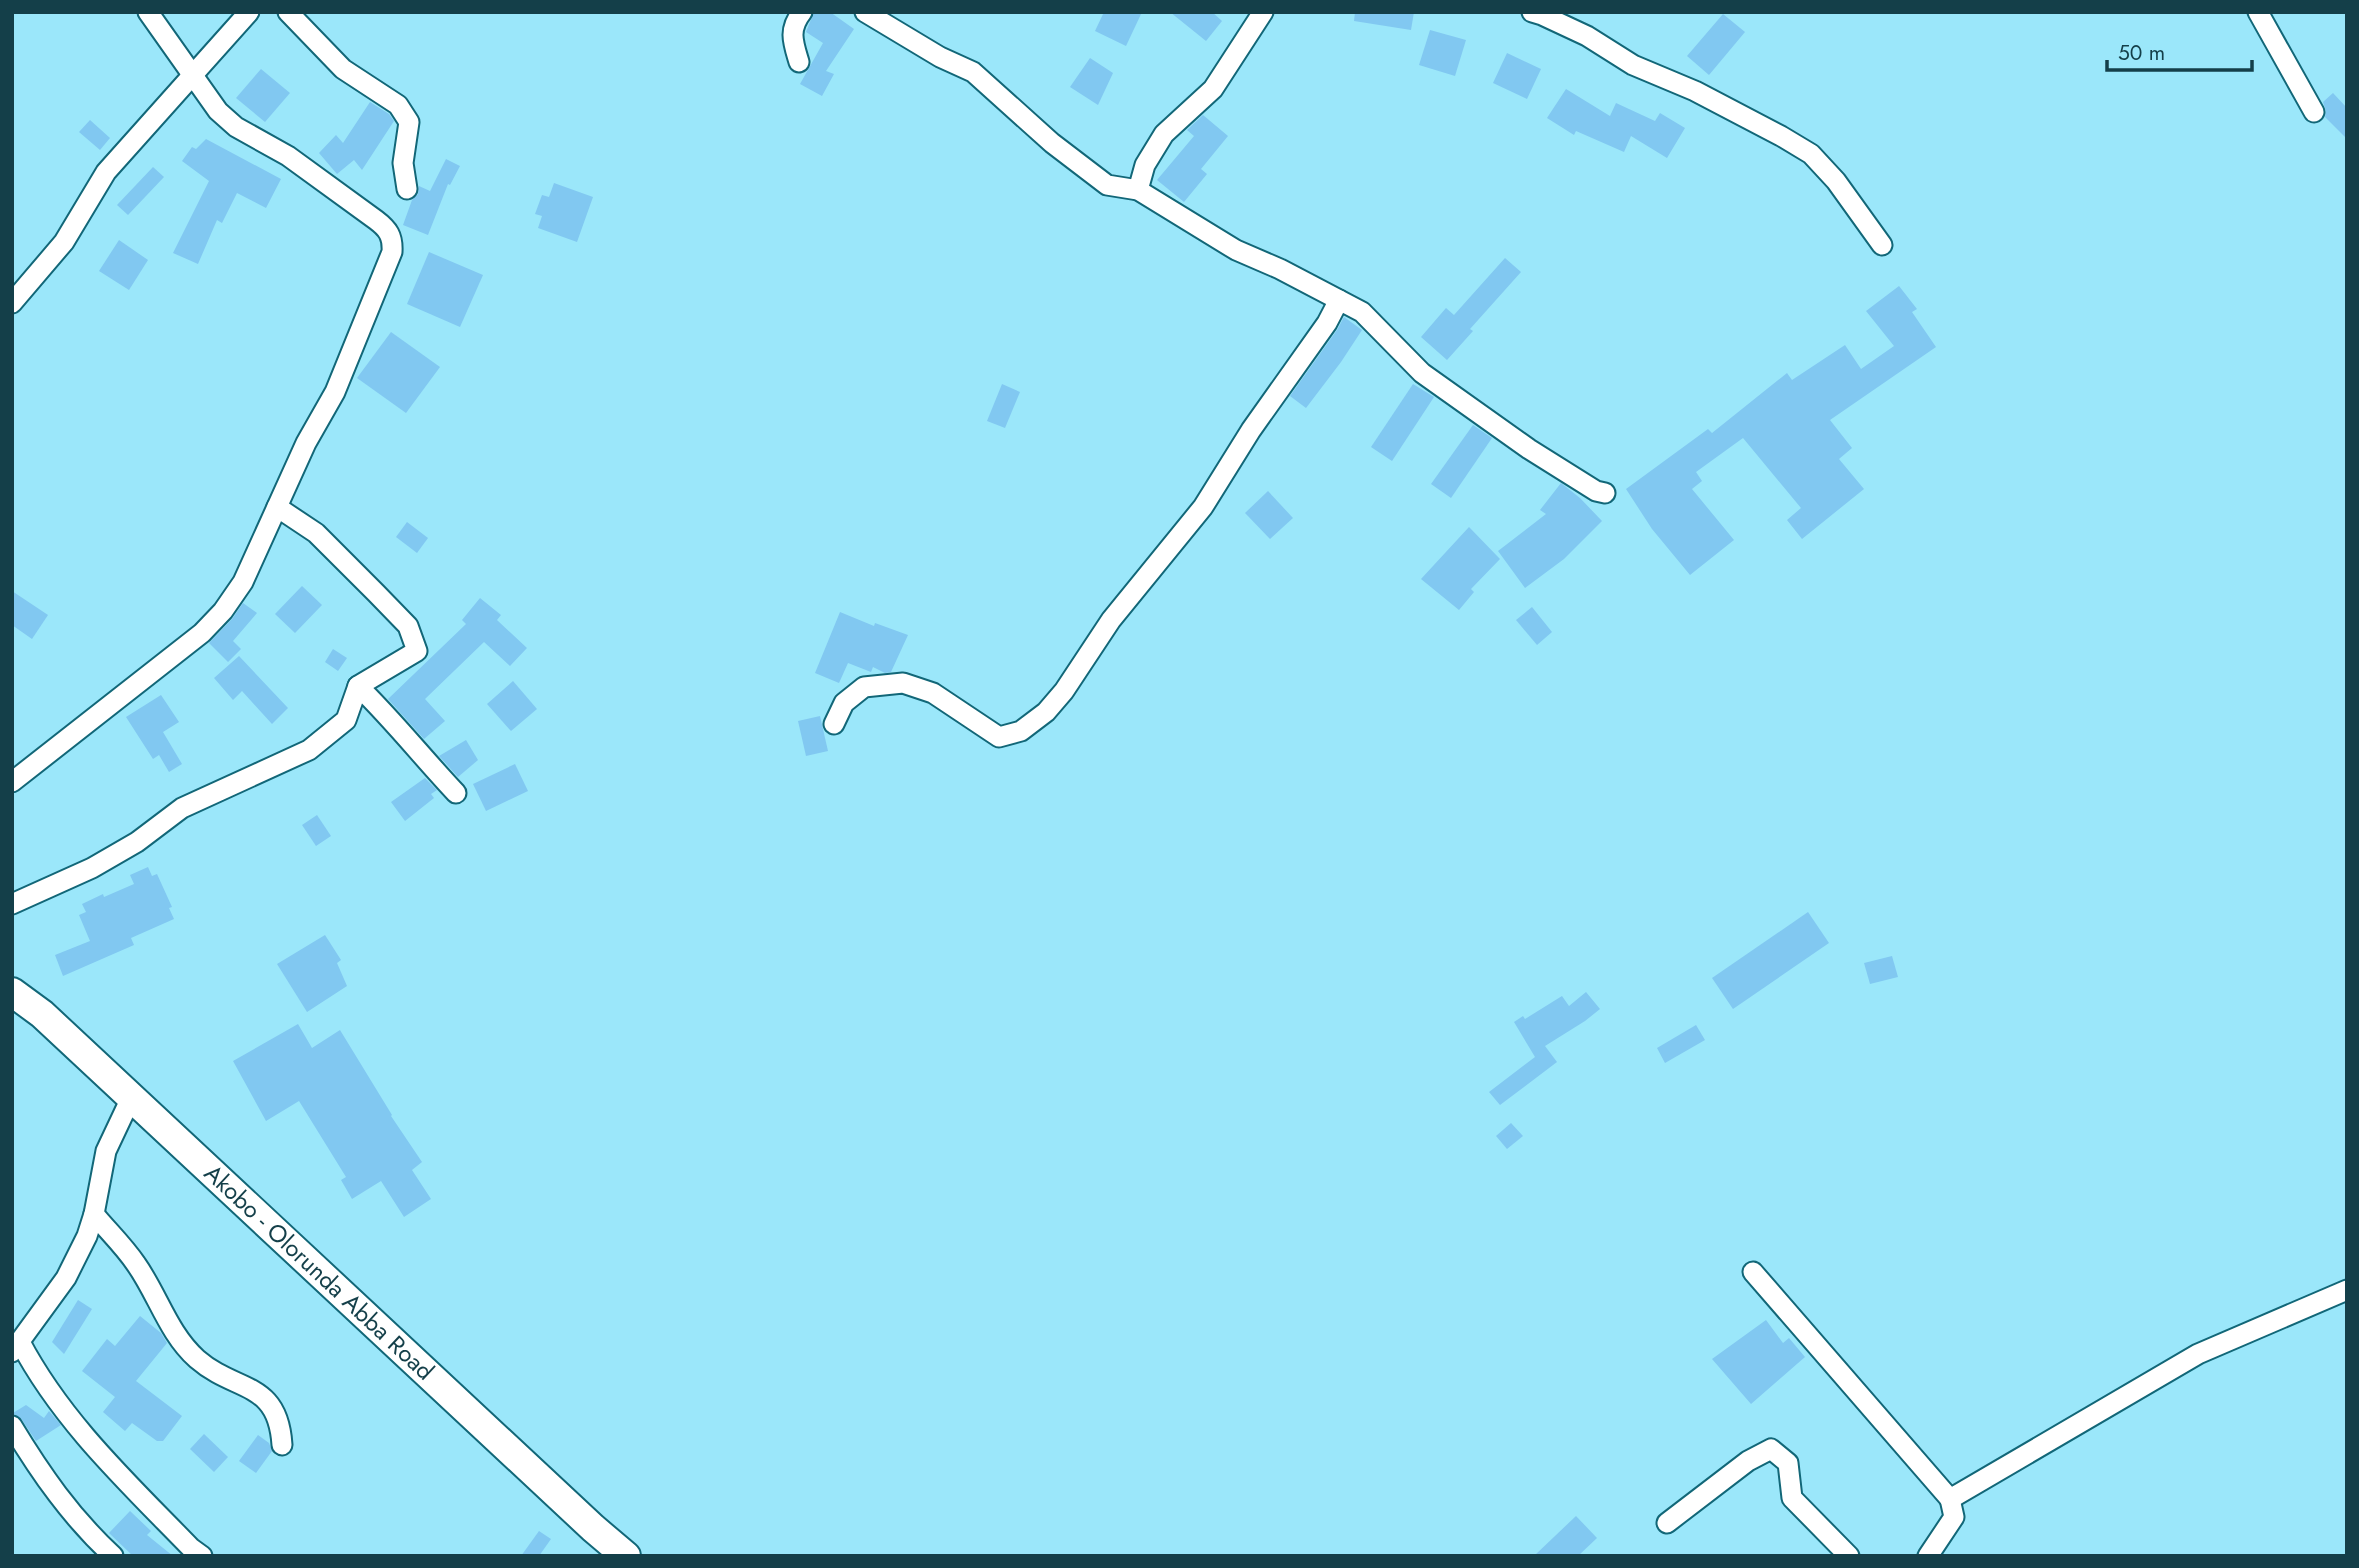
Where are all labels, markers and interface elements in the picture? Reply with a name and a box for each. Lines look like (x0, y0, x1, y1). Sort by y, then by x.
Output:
scale bar (2107, 28, 2252, 72)
text: 50 m (2118, 38, 2165, 68)
street label: Akobo - Olorunda Abba Road (197, 1156, 442, 1388)

